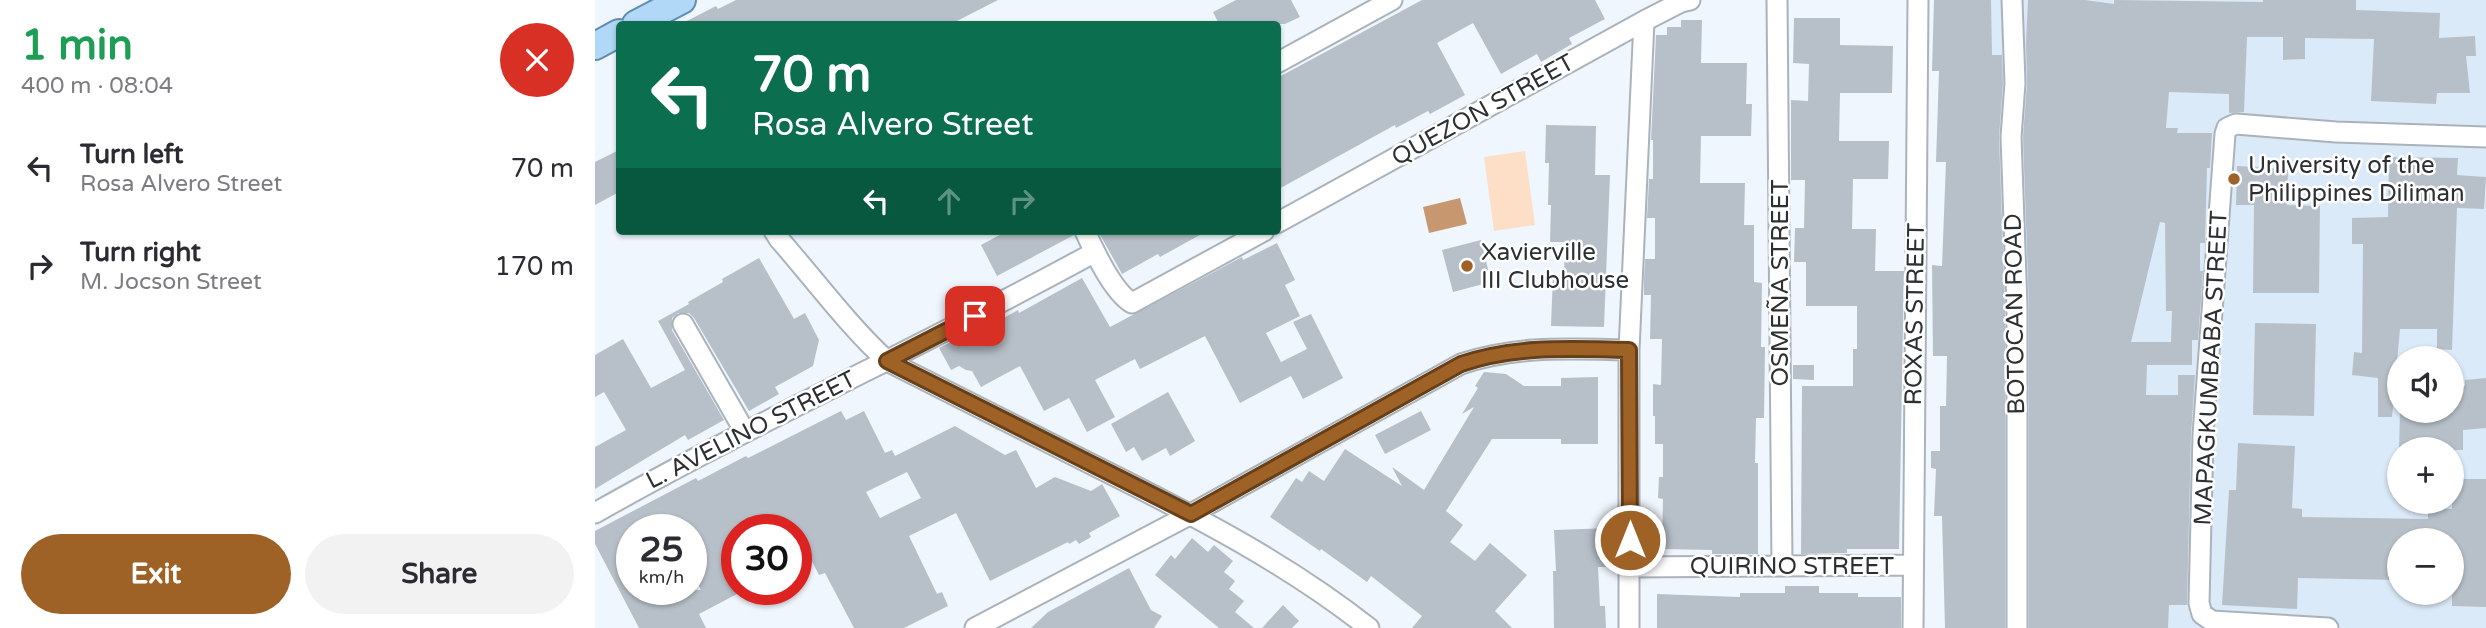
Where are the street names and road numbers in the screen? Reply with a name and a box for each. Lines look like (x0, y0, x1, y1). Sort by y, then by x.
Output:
street label: QUEZON STREET (1387, 48, 1580, 172)
street label: OSMEÑA STREET (1766, 179, 1795, 387)
street label: MAPAGKUMBABA STREET (2188, 209, 2234, 526)
street label: BOTOCAN ROAD (1999, 213, 2031, 415)
street label: ROXAS STREET (1899, 222, 1931, 406)
street label: L. AVELINO STREET (641, 364, 861, 495)
street label: QUIRINO STREET (1690, 552, 1895, 581)

